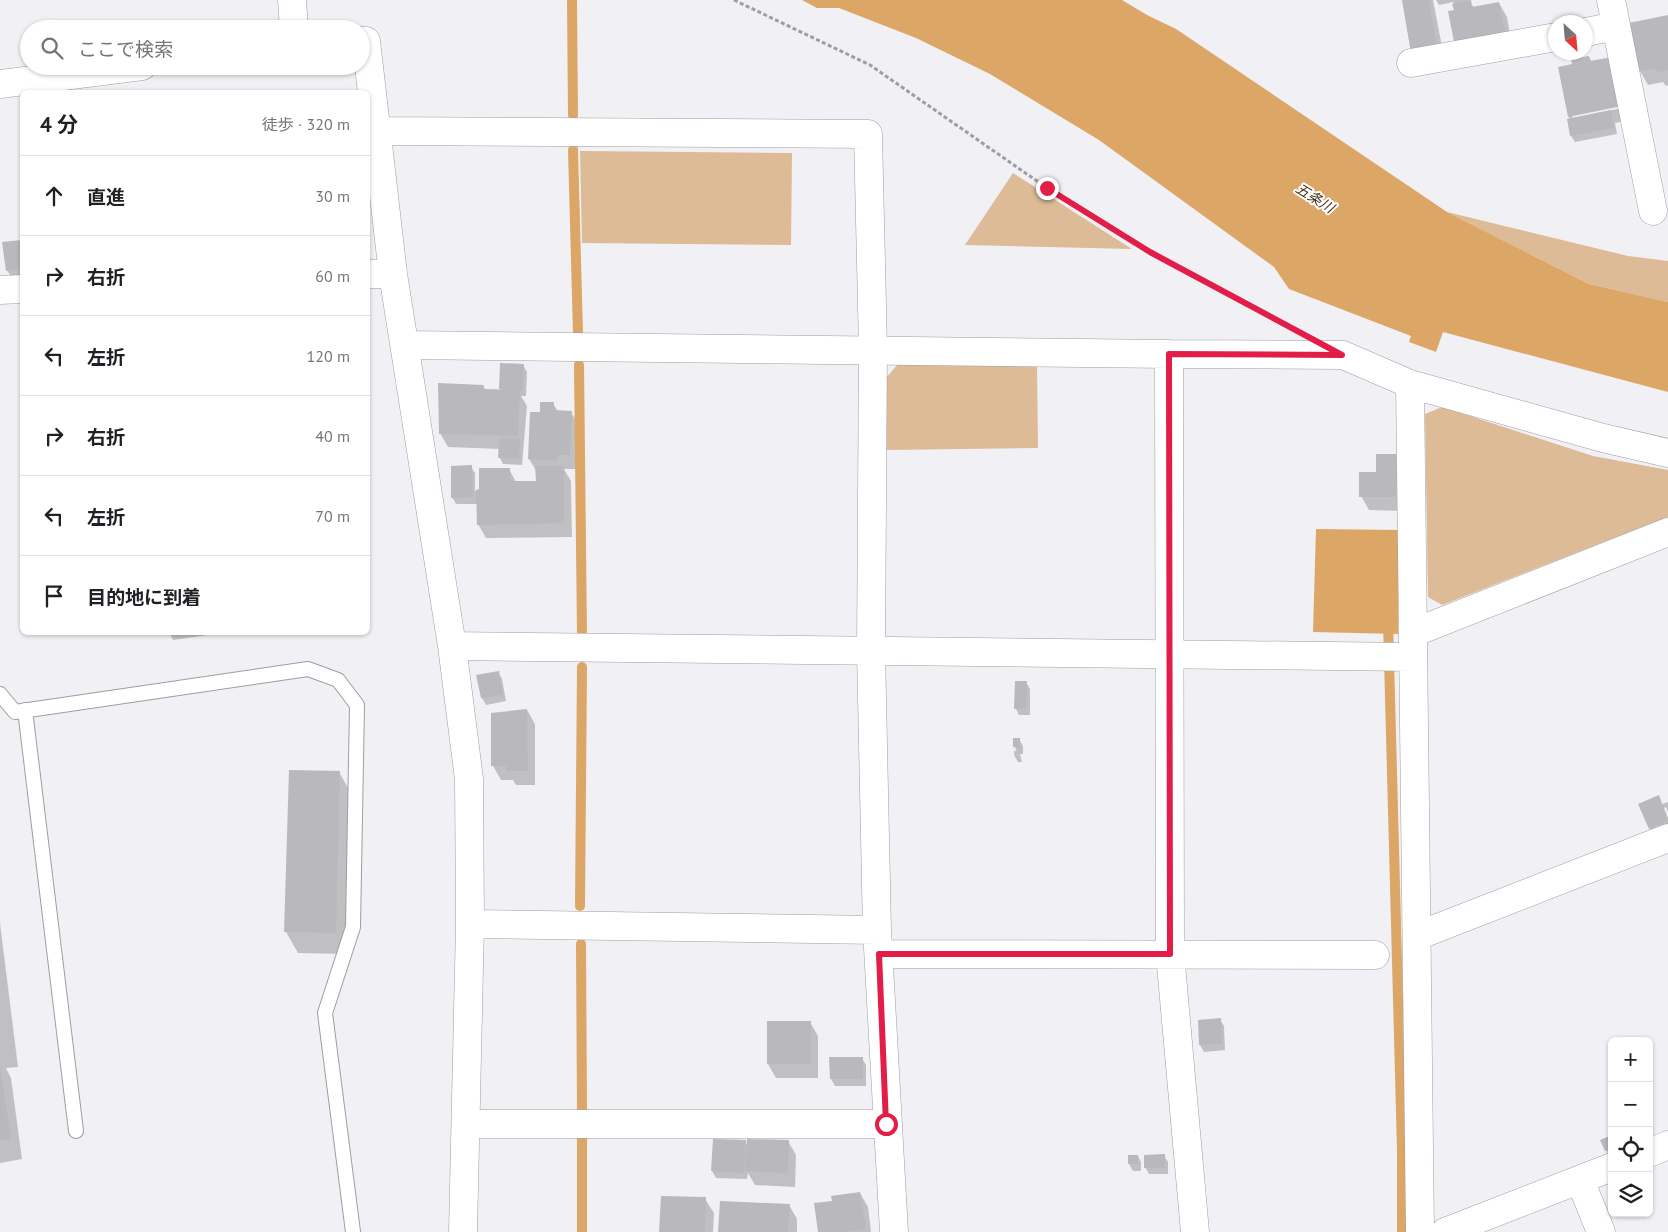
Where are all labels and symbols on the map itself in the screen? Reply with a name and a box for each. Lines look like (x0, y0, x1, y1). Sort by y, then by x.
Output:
north arrow (1548, 15, 1593, 60)
route end (1036, 177, 1059, 200)
water label: 五条川 (1292, 179, 1339, 218)
route start (875, 1113, 898, 1136)

